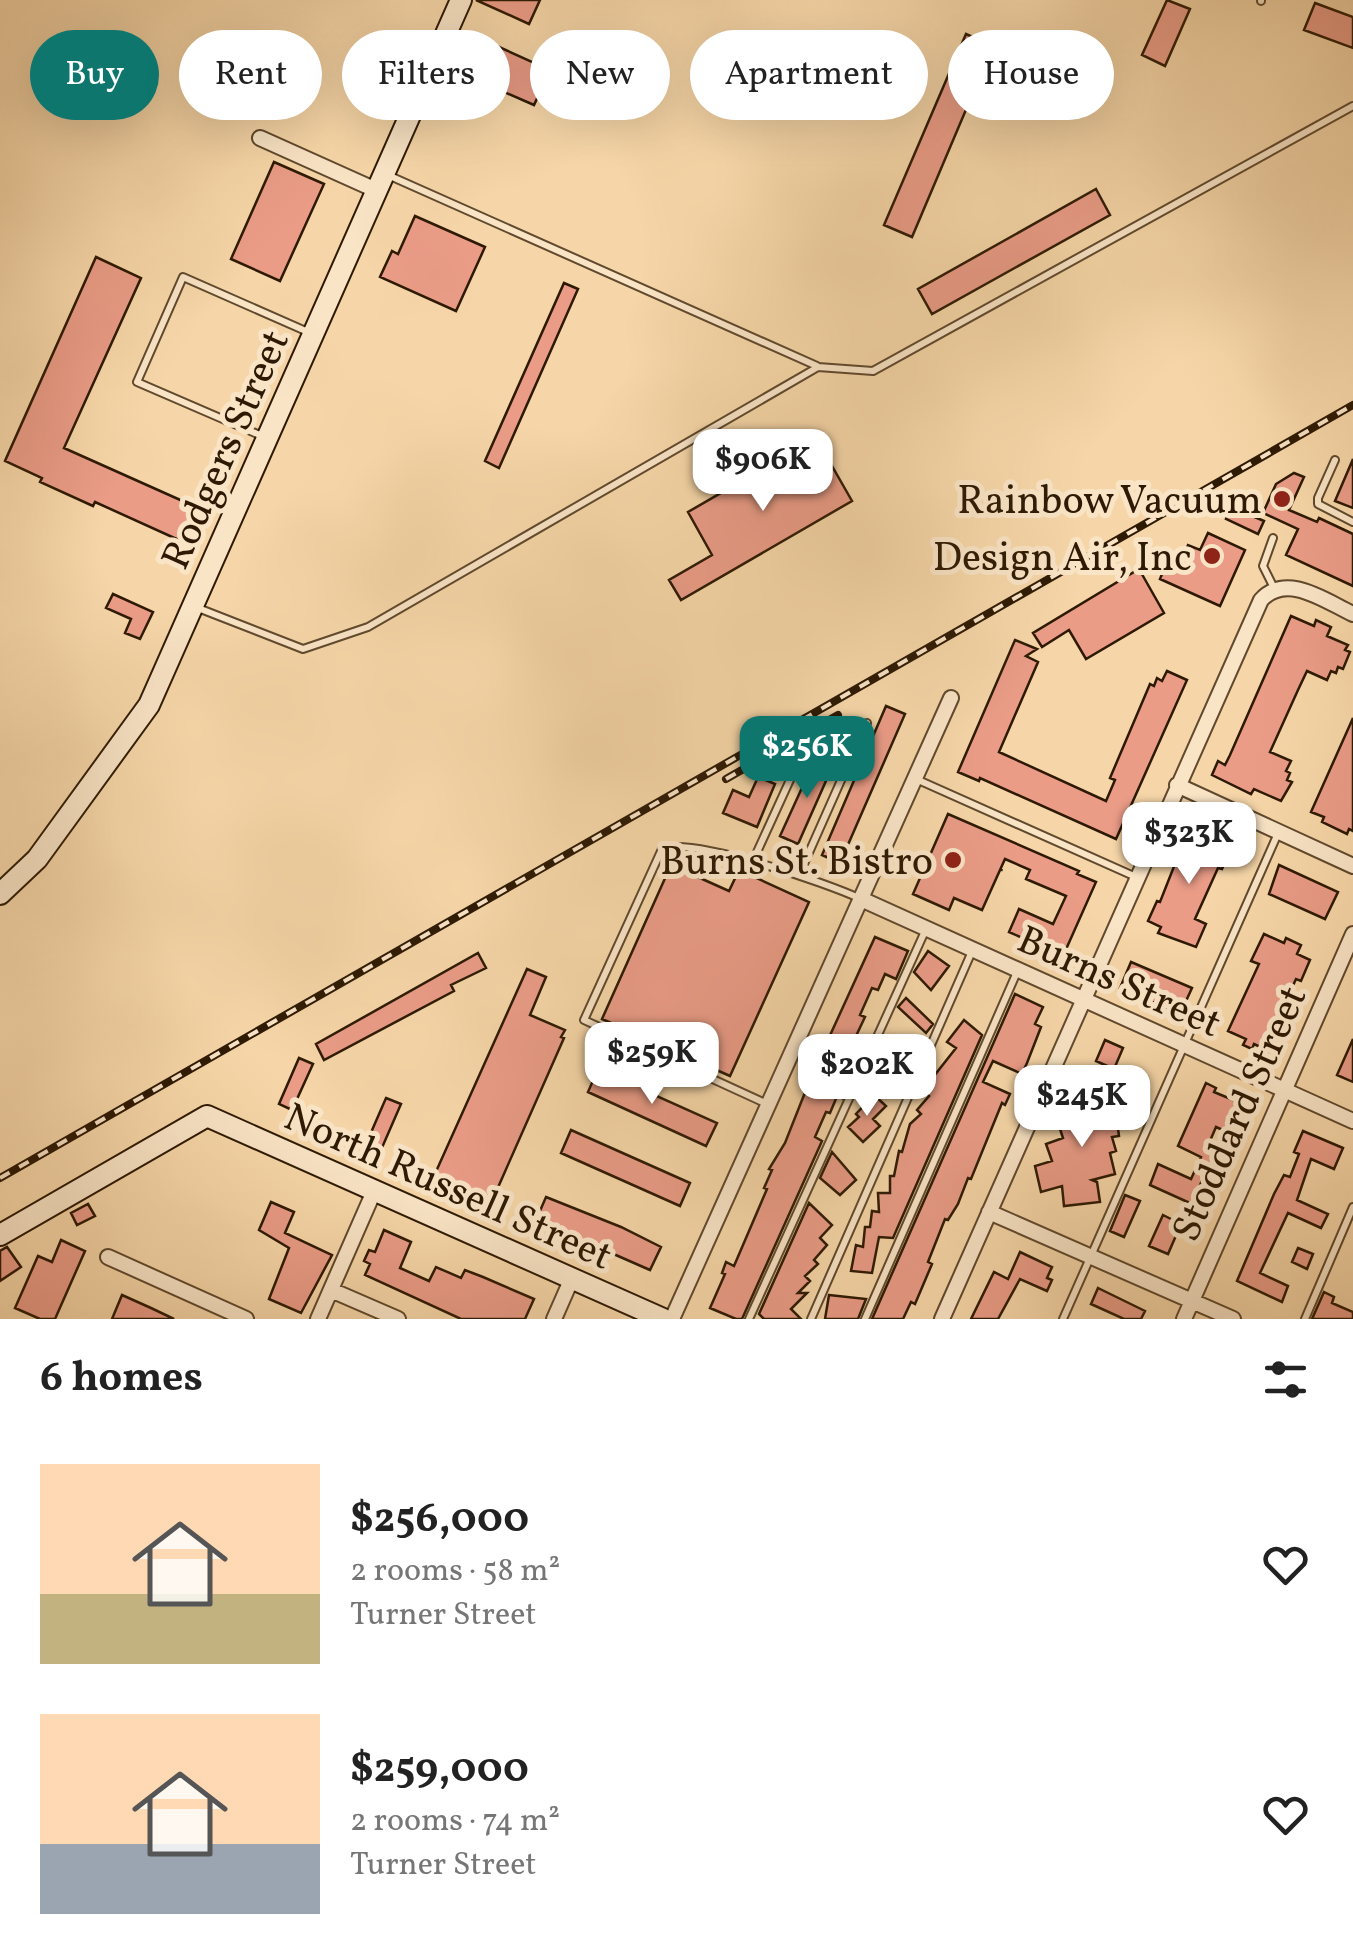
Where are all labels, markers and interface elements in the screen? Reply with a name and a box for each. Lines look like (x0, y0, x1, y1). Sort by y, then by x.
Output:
chip: Buy (30, 30, 159, 120)
chip: Rent (179, 30, 322, 120)
chip: Filters (342, 30, 510, 120)
chip: New (530, 30, 670, 120)
chip: Apartment (690, 30, 928, 120)
chip: House (948, 30, 1114, 120)
street label: Rodgers Street (150, 322, 305, 579)
pin: $906K (693, 429, 833, 514)
text: $906K (715, 439, 811, 483)
place label: Rainbow Vacuum (957, 475, 1262, 531)
marker: Rainbow Vacuum (1271, 488, 1293, 510)
place label: Design Air, Inc (933, 532, 1192, 588)
marker: Design Air, Inc (1201, 545, 1223, 567)
pin: $256K (737, 716, 877, 801)
text: $256K (762, 726, 852, 770)
pin: $323K (1119, 802, 1259, 887)
text: $323K (1144, 812, 1234, 856)
place label: Burns St. Bistro (660, 836, 933, 892)
marker: Burns St. Bistro (942, 849, 964, 871)
street label: Burns Street (1007, 914, 1229, 1054)
street label: Stoddard Street (1160, 978, 1323, 1251)
pin: $259K (582, 1022, 722, 1107)
text: $259K (607, 1032, 697, 1076)
pin: $202K (797, 1034, 937, 1119)
text: $202K (820, 1044, 914, 1088)
pin: $245K (1012, 1065, 1152, 1150)
text: $245K (1036, 1075, 1128, 1119)
street label: North Russell Street (275, 1091, 620, 1286)
text: 6 homes (40, 1350, 203, 1409)
icon: filters (1258, 1352, 1313, 1407)
text: $256,000 (350, 1491, 529, 1550)
icon: home (120, 1504, 240, 1624)
icon: heart (1258, 1537, 1313, 1592)
text: 2 rooms · 58 m² (350, 1550, 560, 1594)
text: Turner Street (350, 1594, 537, 1638)
text: $259,000 (350, 1741, 529, 1800)
icon: home (120, 1754, 240, 1874)
icon: heart (1258, 1787, 1313, 1842)
text: 2 rooms · 74 m² (350, 1800, 560, 1844)
text: Turner Street (350, 1844, 537, 1888)

